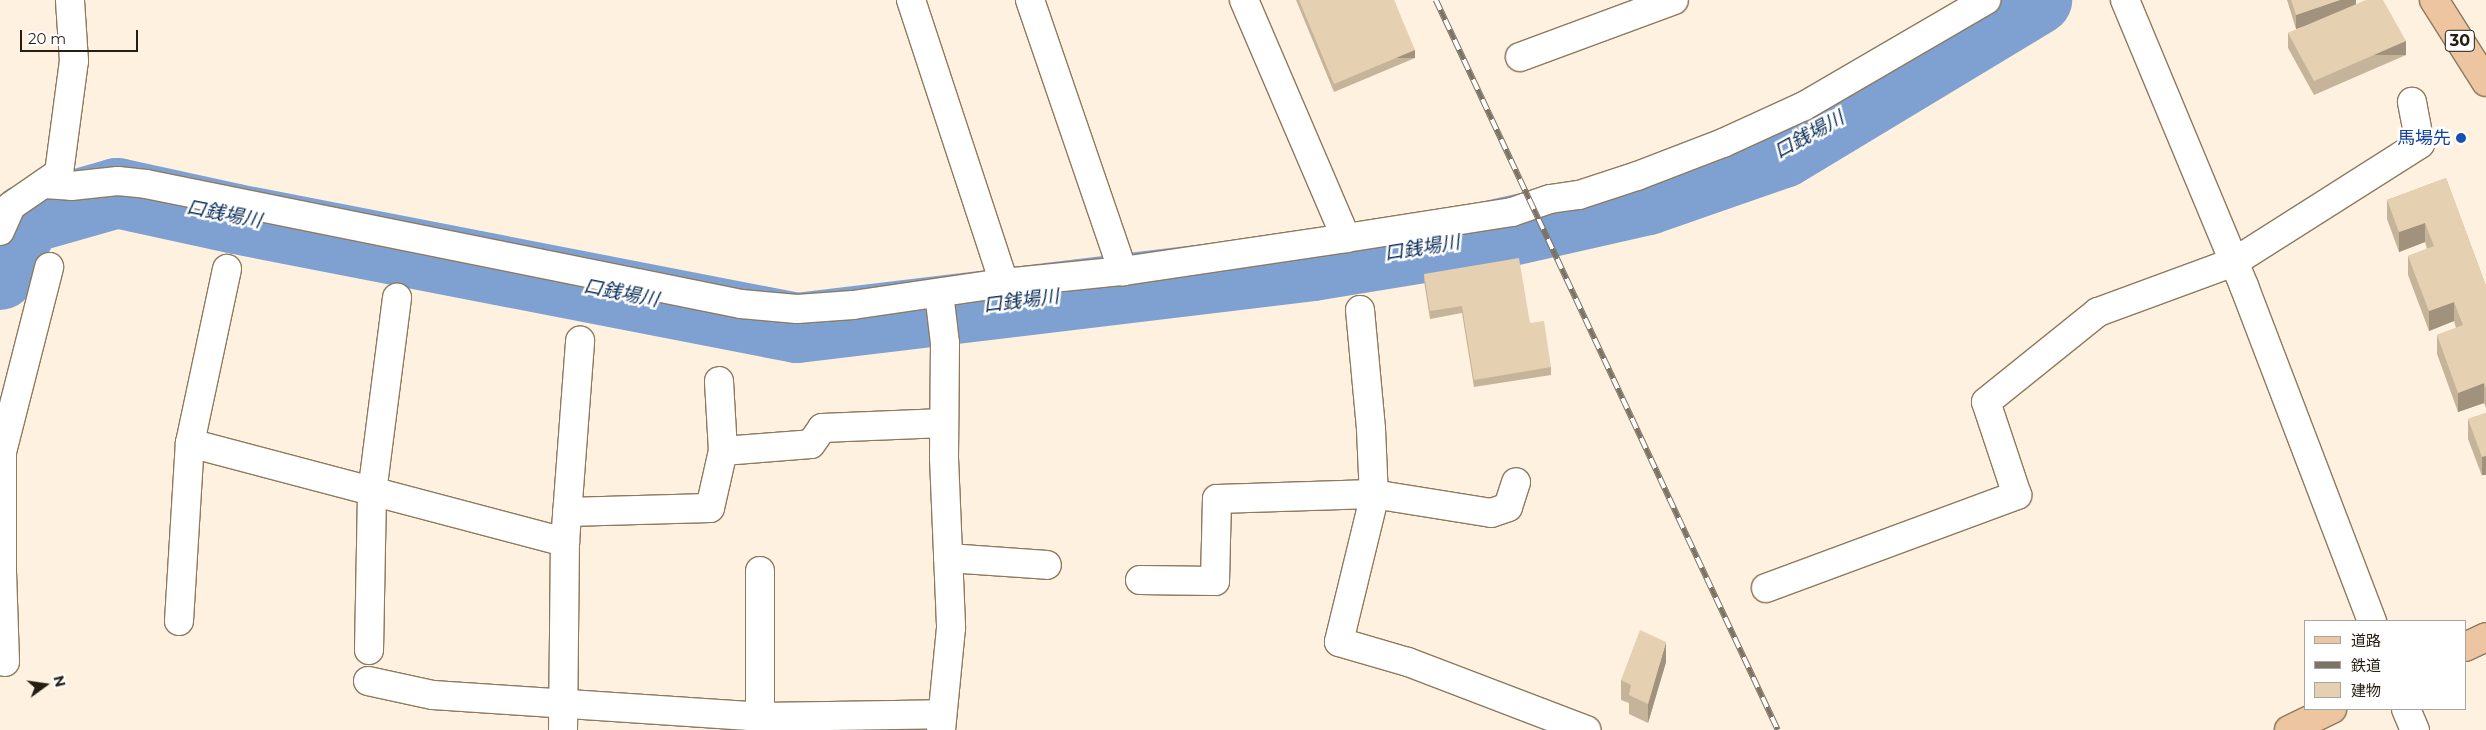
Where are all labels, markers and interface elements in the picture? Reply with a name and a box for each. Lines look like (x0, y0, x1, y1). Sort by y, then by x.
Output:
scale bar (22, 20, 140, 52)
road number: 30 (2444, 27, 2476, 54)
text: 20 m (28, 29, 66, 48)
water label: 口銭場川 (1770, 107, 1848, 163)
place label: 馬場先 (2397, 127, 2451, 149)
marker: 馬場先 (2455, 132, 2467, 144)
water label: 口銭場川 (185, 196, 263, 232)
water label: 口銭場川 (1383, 231, 1461, 265)
water label: 口銭場川 (582, 275, 660, 311)
water label: 口銭場川 (982, 285, 1060, 317)
legend (2304, 620, 2466, 710)
text: 道路 (2351, 631, 2381, 650)
text: 鉄道 (2351, 656, 2381, 675)
north arrow (20, 660, 70, 710)
text: N (49, 674, 70, 689)
text: 建物 (2351, 681, 2381, 700)

